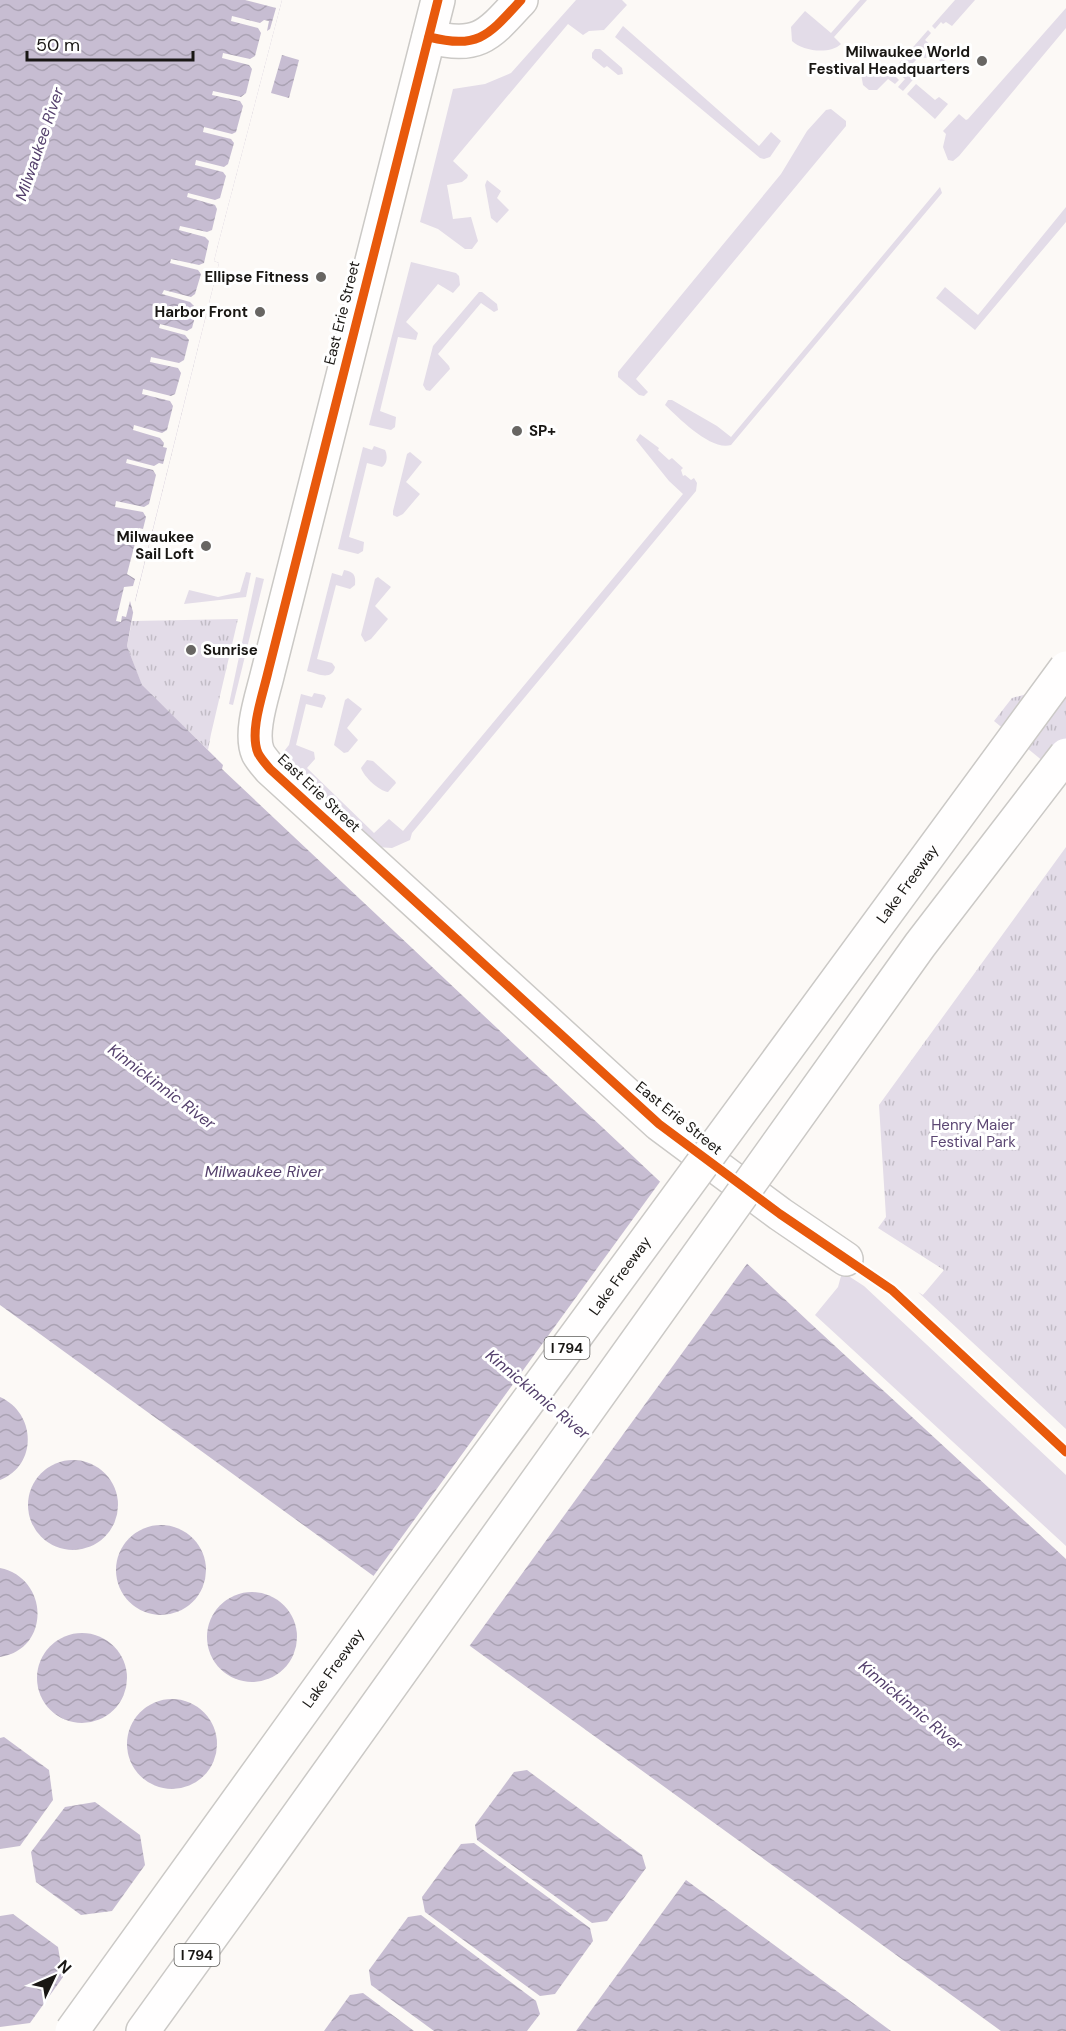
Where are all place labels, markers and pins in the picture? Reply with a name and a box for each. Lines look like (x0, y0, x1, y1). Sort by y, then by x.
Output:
place label: Milwaukee World Festival Headquarters (809, 42, 970, 79)
marker: Milwaukee World Festival Headquarters (975, 54, 989, 68)
place label: Ellipse Fitness (205, 267, 309, 287)
marker: Ellipse Fitness (314, 270, 328, 284)
place label: Harbor Front (154, 302, 248, 322)
marker: Harbor Front (253, 305, 267, 319)
place label: SP+ (529, 421, 556, 441)
marker: SP+ (510, 424, 524, 438)
place label: Milwaukee Sail Loft (117, 527, 194, 564)
marker: Milwaukee Sail Loft (199, 539, 213, 553)
place label: Sunrise (203, 640, 258, 660)
marker: Sunrise (184, 643, 198, 657)

